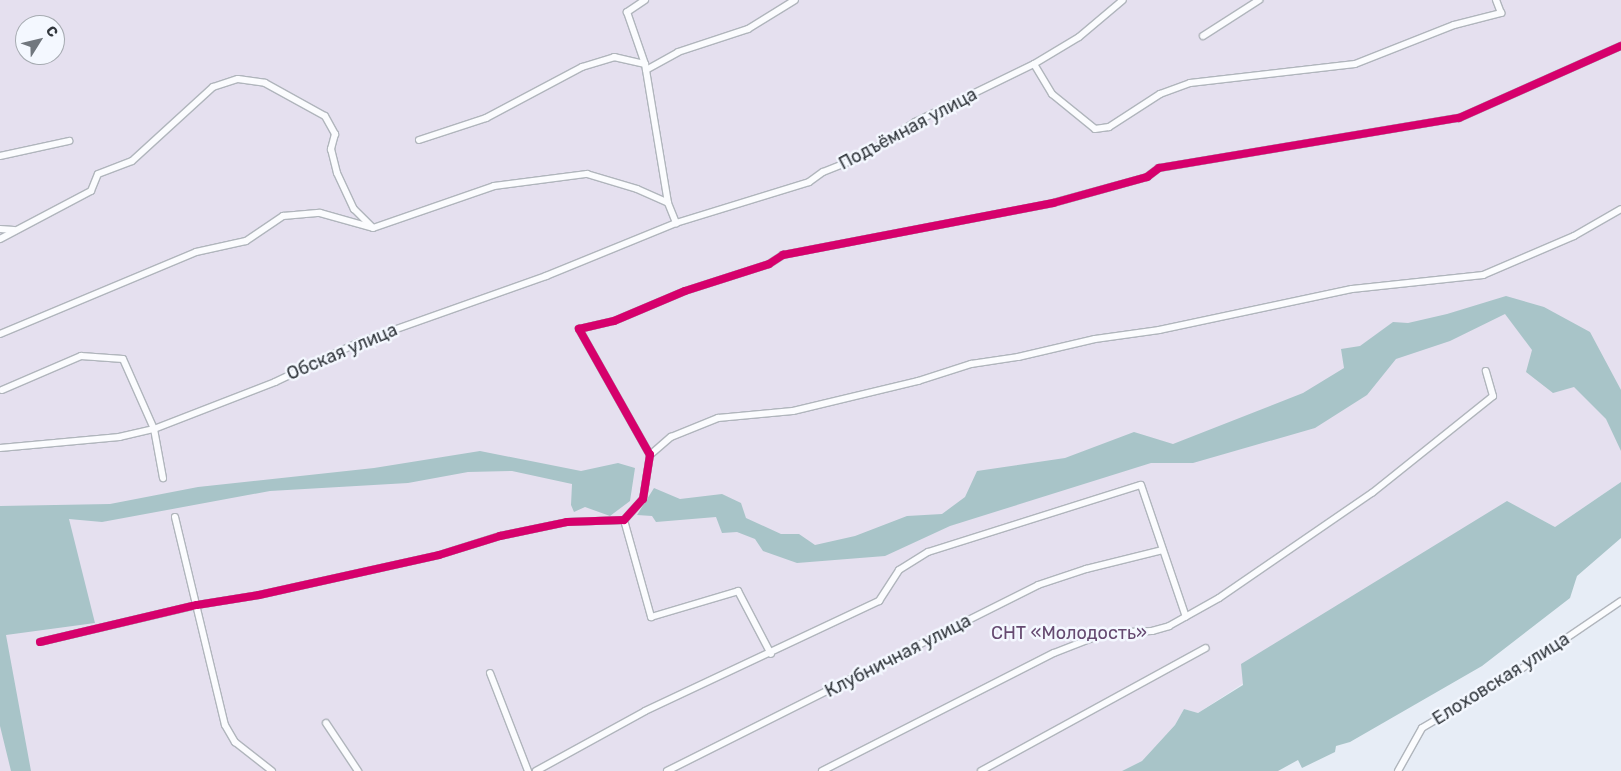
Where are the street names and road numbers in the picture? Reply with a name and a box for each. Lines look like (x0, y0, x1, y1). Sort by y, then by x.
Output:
street label: Подъёмная улица (835, 83, 981, 175)
street label: Обская улица (283, 319, 401, 385)
street label: Клубничная улица (821, 610, 975, 702)
street label: Елоховская улица (1429, 628, 1573, 730)

